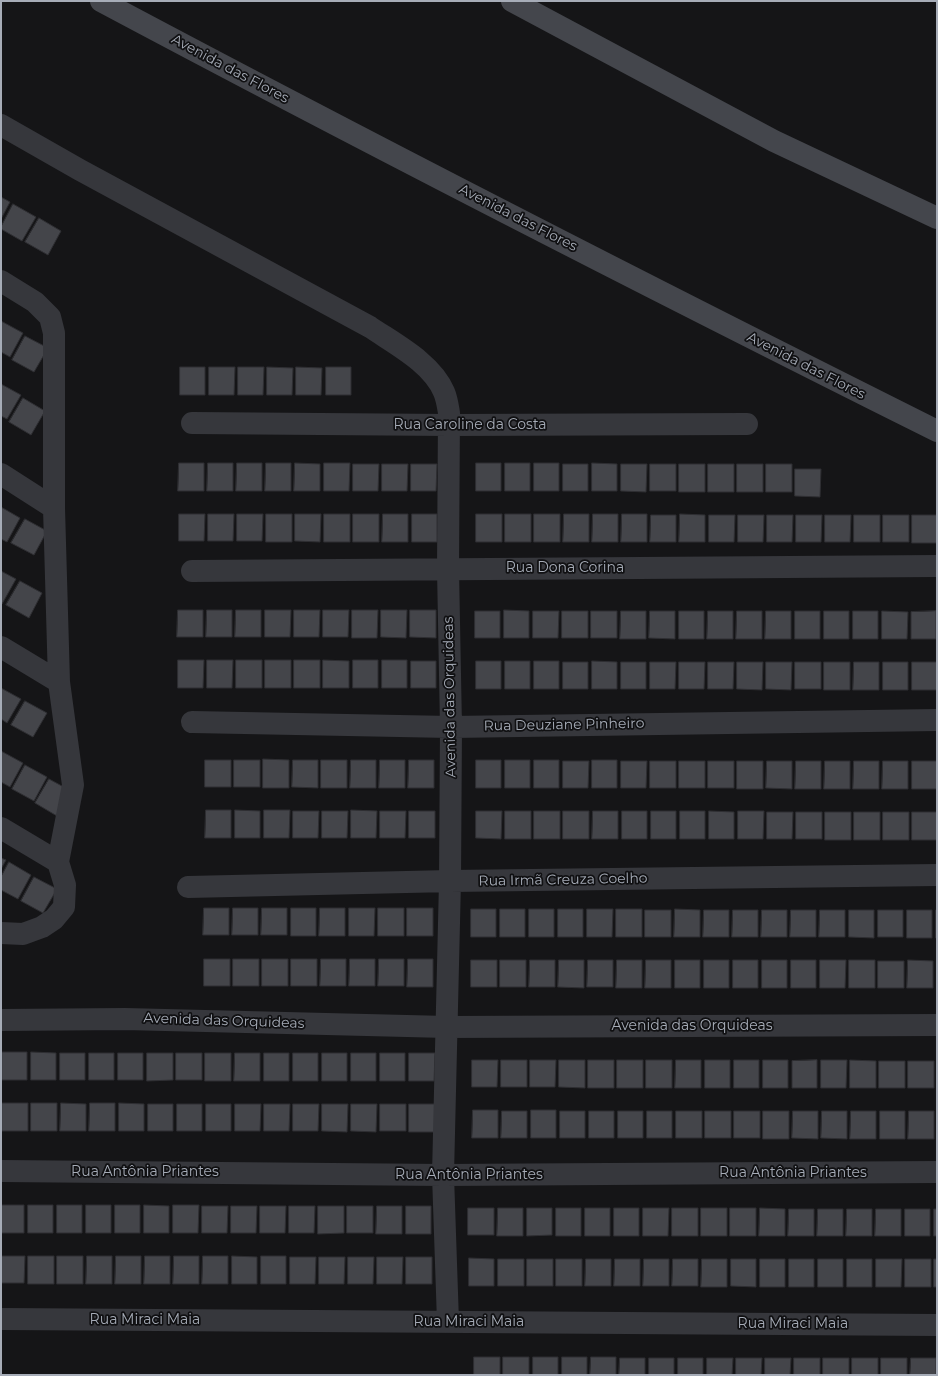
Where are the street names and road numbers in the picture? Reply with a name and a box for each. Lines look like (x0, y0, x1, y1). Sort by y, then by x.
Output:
street label: Avenida das Flores (168, 31, 292, 107)
street label: Avenida das Flores (456, 181, 580, 255)
street label: Avenida das Flores (744, 329, 868, 403)
street label: Rua Caroline da Costa (393, 417, 547, 433)
street label: Rua Dona Corina (506, 560, 624, 576)
street label: Avenida das Orquideas (440, 616, 460, 778)
street label: Rua Deuziane Pinheiro (483, 715, 645, 735)
street label: Rua Irmã Creuza Coelho (478, 870, 648, 890)
street label: Avenida das Orquideas (143, 1010, 305, 1032)
street label: Avenida das Orquideas (611, 1018, 773, 1034)
street label: Rua Antônia Priantes (71, 1164, 219, 1180)
street label: Rua Antônia Priantes (719, 1165, 867, 1181)
street label: Rua Antônia Priantes (395, 1167, 543, 1183)
street label: Rua Miraci Maia (90, 1312, 200, 1328)
street label: Rua Miraci Maia (414, 1314, 524, 1330)
street label: Rua Miraci Maia (738, 1316, 848, 1332)

